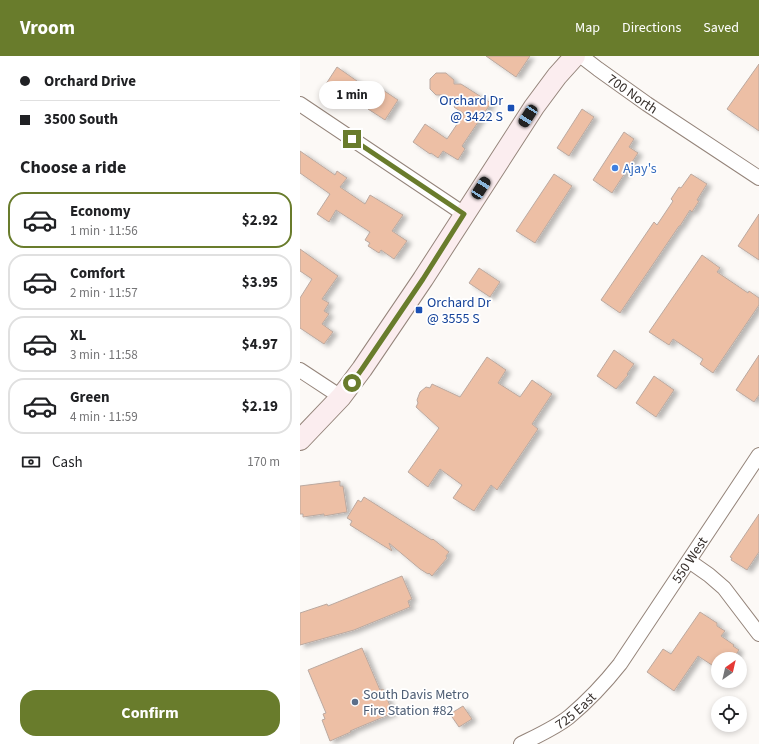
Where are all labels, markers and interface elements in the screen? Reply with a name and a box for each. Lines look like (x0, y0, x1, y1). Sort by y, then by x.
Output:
text: Vroom (20, 15, 75, 42)
text: Map (575, 18, 600, 38)
text: Directions (622, 18, 681, 38)
text: Saved (703, 18, 739, 38)
street label: 700 North (603, 70, 661, 119)
text: Orchard Drive (44, 71, 136, 92)
callout: 1 min (319, 81, 385, 109)
text: 1 min (336, 86, 368, 104)
place label: Orchard Dr @ 3422 S (439, 91, 503, 127)
marker: Orchard Dr @ 3422 S (506, 103, 516, 113)
car (516, 103, 540, 129)
text: 3500 South (44, 109, 118, 130)
route end (343, 130, 361, 148)
text: Choose a ride (20, 155, 126, 180)
place label: Ajay's (623, 159, 657, 179)
marker: Ajay's (610, 163, 620, 173)
car (469, 175, 493, 201)
text: Economy (70, 201, 131, 222)
icon: car (22, 202, 58, 238)
text: $2.92 (242, 210, 278, 231)
text: 1 min · 11:56 (70, 222, 138, 240)
text: Comfort (70, 263, 125, 284)
icon: car (22, 264, 58, 300)
text: $3.95 (242, 272, 278, 293)
text: 2 min · 11:57 (70, 284, 138, 302)
place label: Orchard Dr @ 3555 S (427, 293, 491, 329)
marker: Orchard Dr @ 3555 S (414, 305, 424, 315)
text: XL (70, 325, 86, 346)
icon: car (22, 326, 58, 362)
text: $4.97 (242, 334, 278, 355)
text: 3 min · 11:58 (70, 346, 138, 364)
route start (343, 374, 361, 392)
text: Green (70, 387, 110, 408)
icon: car (22, 388, 58, 424)
text: $2.19 (242, 396, 278, 417)
text: 4 min · 11:59 (70, 408, 138, 426)
icon: cash (20, 451, 42, 473)
text: Cash (52, 452, 83, 473)
text: 170 m (247, 453, 280, 471)
street label: 550 West (667, 533, 713, 588)
north arrow (711, 652, 747, 688)
map controls (711, 652, 747, 732)
place label: South Davis Metro Fire Station #82 (363, 685, 469, 721)
street label: 725 East (551, 688, 601, 735)
button: Confirm (20, 690, 280, 736)
button: locate (711, 696, 747, 732)
marker: South Davis Metro Fire Station #82 (350, 697, 360, 707)

